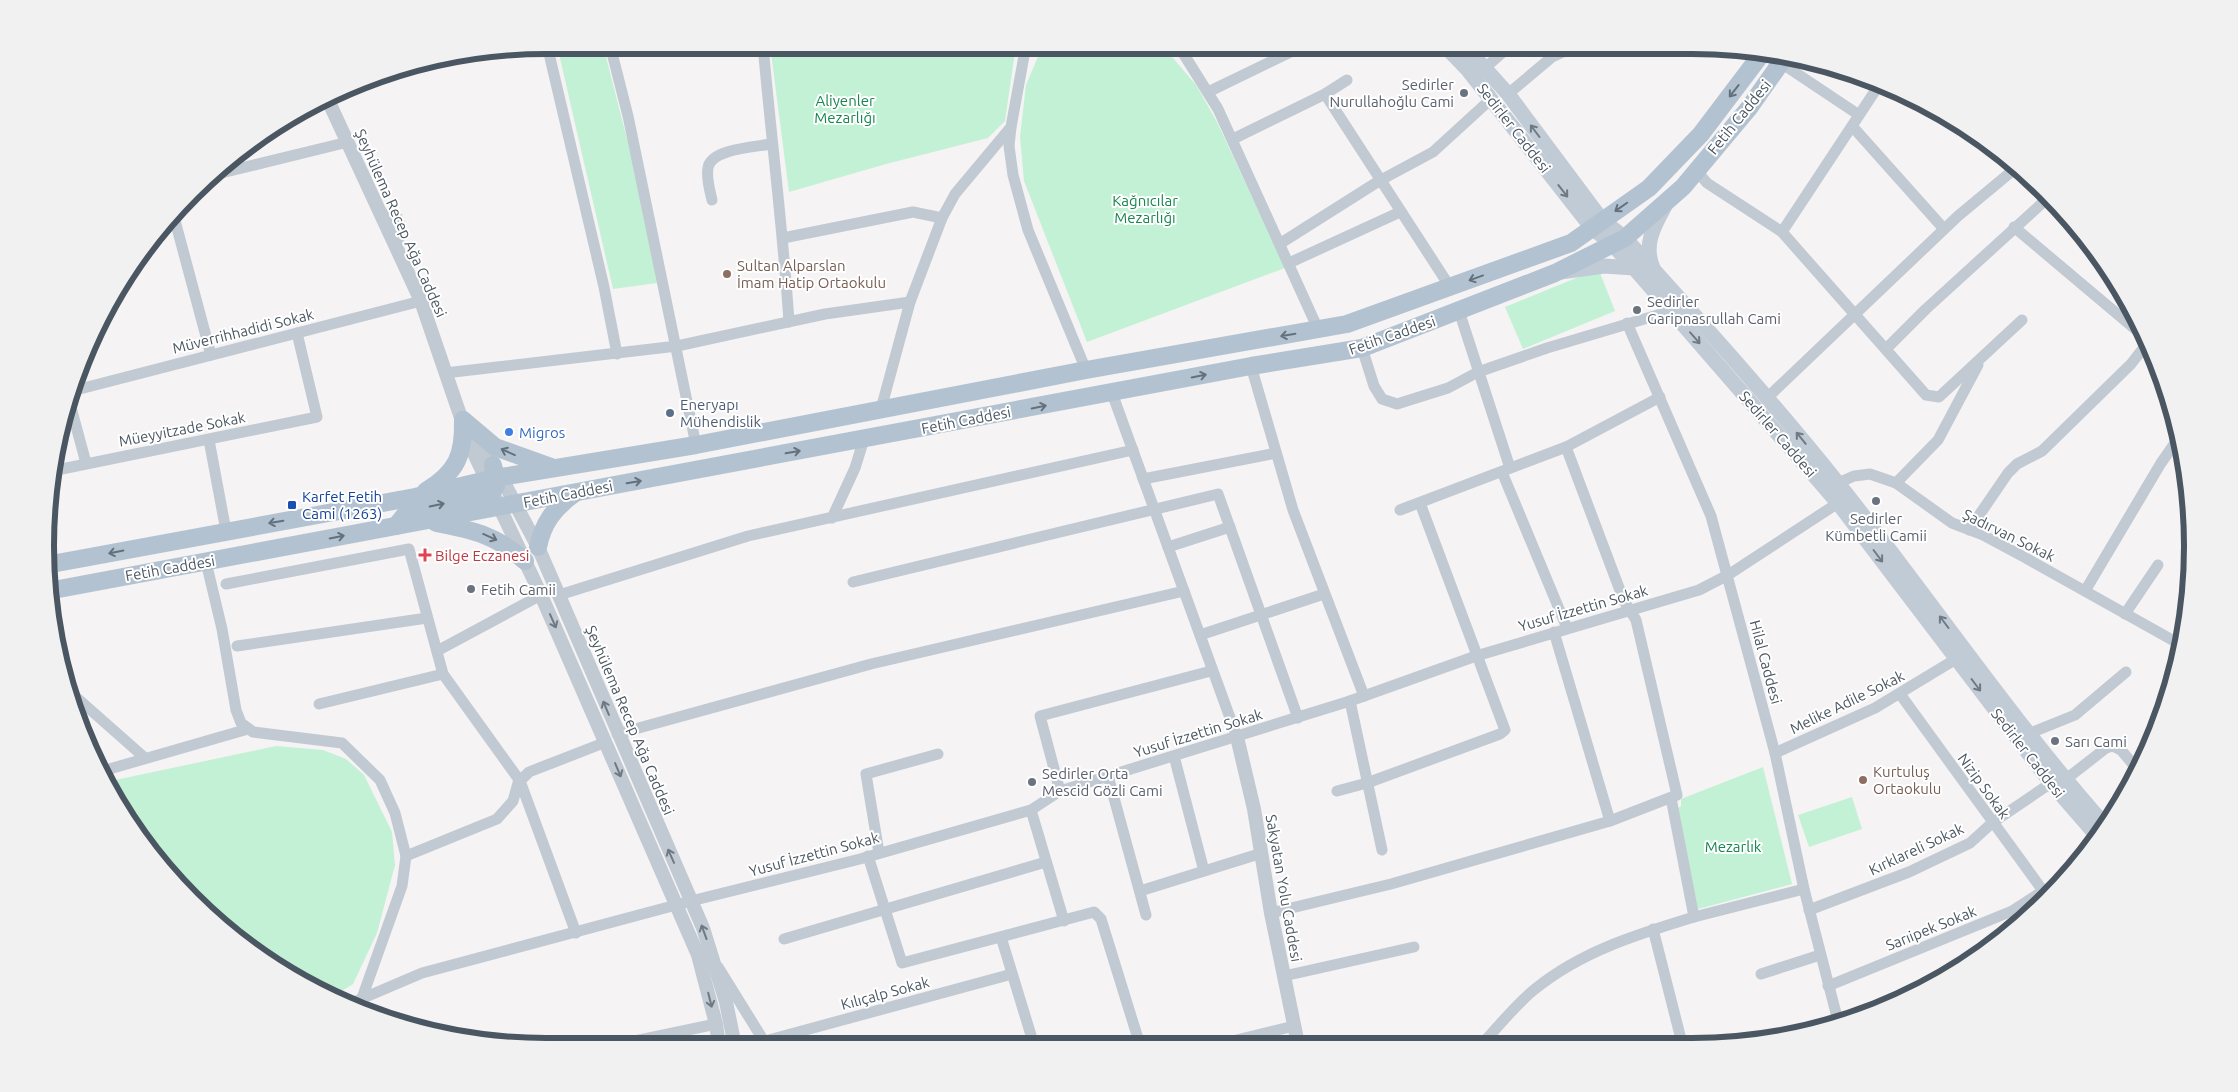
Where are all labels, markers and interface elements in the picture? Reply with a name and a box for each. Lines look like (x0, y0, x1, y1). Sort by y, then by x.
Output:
place label: Sedirler Nurullahoğlu Cami (1329, 76, 1454, 110)
street label: Fetih Caddesi (1704, 76, 1774, 158)
street label: Sedirler Caddesi (1474, 80, 1554, 176)
one-way arrow (1728, 84, 1739, 97)
marker: Sedirler Nurullahoğlu Cami (1458, 87, 1470, 99)
park label: Aliyenler Mezarlığı (814, 92, 876, 126)
one-way arrow (1529, 125, 1540, 138)
street label: Şeyhülema Recep Ağa Caddesi (352, 126, 450, 320)
one-way arrow (1558, 184, 1568, 198)
park label: Kağnıcılar Mezarlığı (1112, 192, 1178, 226)
one-way arrow (1615, 202, 1629, 212)
place label: Sultan Alparslan İmam Hatip Ortaokulu (737, 257, 886, 291)
marker: Sultan Alparslan İmam Hatip Ortaokulu (721, 268, 733, 280)
one-way arrow (1469, 274, 1485, 283)
place label: Sedirler Garipnasrullah Cami (1647, 293, 1781, 327)
marker: Sedirler Garipnasrullah Cami (1631, 304, 1643, 316)
street label: Müverrihhadidi Sokak (171, 305, 316, 357)
street label: Fetih Caddesi (1346, 312, 1438, 358)
one-way arrow (1280, 330, 1296, 340)
one-way arrow (1689, 331, 1700, 344)
one-way arrow (1190, 371, 1206, 381)
street label: Sedirler Caddesi (1736, 387, 1820, 481)
place label: Eneryapı Mühendislik (680, 396, 762, 430)
one-way arrow (1031, 401, 1047, 411)
street label: Fetih Caddesi (920, 403, 1012, 437)
marker: Eneryapı Mühendislik (664, 407, 676, 419)
street label: Müeyyitzade Sokak (117, 408, 247, 450)
place label: Migros (519, 424, 565, 441)
marker: Migros (503, 426, 515, 438)
one-way arrow (1796, 432, 1807, 445)
one-way arrow (501, 447, 516, 457)
one-way arrow (785, 447, 801, 457)
one-way arrow (625, 476, 641, 486)
street label: Fetih Caddesi (522, 477, 614, 511)
place label: Karfet Fetih Cami (1263) (302, 488, 382, 522)
marker: Sedirler Kümbetli Camii (1870, 495, 1882, 507)
marker: Karfet Fetih Cami (1263) (286, 499, 298, 511)
one-way arrow (428, 500, 444, 510)
street label: Şadırvan Sokak (1960, 505, 2058, 565)
place label: Sedirler Kümbetli Camii (1825, 510, 1927, 544)
one-way arrow (268, 518, 284, 528)
one-way arrow (328, 532, 344, 542)
one-way arrow (482, 533, 497, 543)
place label: Bilge Eczanesi (435, 547, 529, 564)
one-way arrow (109, 548, 125, 557)
marker: Bilge Eczanesi (419, 549, 431, 561)
one-way arrow (1873, 549, 1884, 562)
street label: Fetih Caddesi (124, 552, 216, 584)
place label: Fetih Camii (481, 581, 556, 598)
street label: Yusuf İzzettin Sokak (1516, 581, 1650, 635)
marker: Fetih Camii (465, 583, 477, 595)
one-way arrow (548, 613, 558, 628)
one-way arrow (1938, 616, 1949, 629)
street label: Hilal Caddesi (1747, 618, 1785, 706)
street label: Şeyhülema Recep Ağa Caddesi (582, 623, 678, 817)
street label: Melike Adile Sokak (1787, 667, 1907, 737)
one-way arrow (1971, 678, 1982, 691)
one-way arrow (601, 700, 610, 715)
street label: Yusuf İzzettin Sokak (1132, 705, 1265, 761)
street label: Sedirler Caddesi (1988, 705, 2068, 801)
place label: Sarı Cami (2065, 733, 2127, 750)
marker: Sarı Cami (2049, 735, 2061, 747)
street label: Nizip Sokak (1955, 750, 2014, 822)
one-way arrow (613, 762, 623, 777)
place label: Kurtuluş Ortaokulu (1873, 763, 1941, 797)
place label: Sedirler Orta Mescid Gözli Cami (1042, 765, 1163, 799)
marker: Kurtuluş Ortaokulu (1857, 774, 1869, 786)
marker: Sedirler Orta Mescid Gözli Cami (1026, 776, 1038, 788)
street label: Sakyatan Yolu Caddesi (1263, 813, 1305, 963)
street label: Kırklareli Sokak (1866, 819, 1966, 878)
street label: Yusuf İzzettin Sokak (747, 828, 881, 880)
park label: Mezarlık (1705, 838, 1762, 855)
one-way arrow (666, 849, 676, 864)
street label: Sarıipek Sokak (1883, 902, 1979, 954)
one-way arrow (699, 925, 708, 940)
street label: Kılıçalp Sokak (839, 973, 932, 1013)
one-way arrow (706, 992, 715, 1008)

